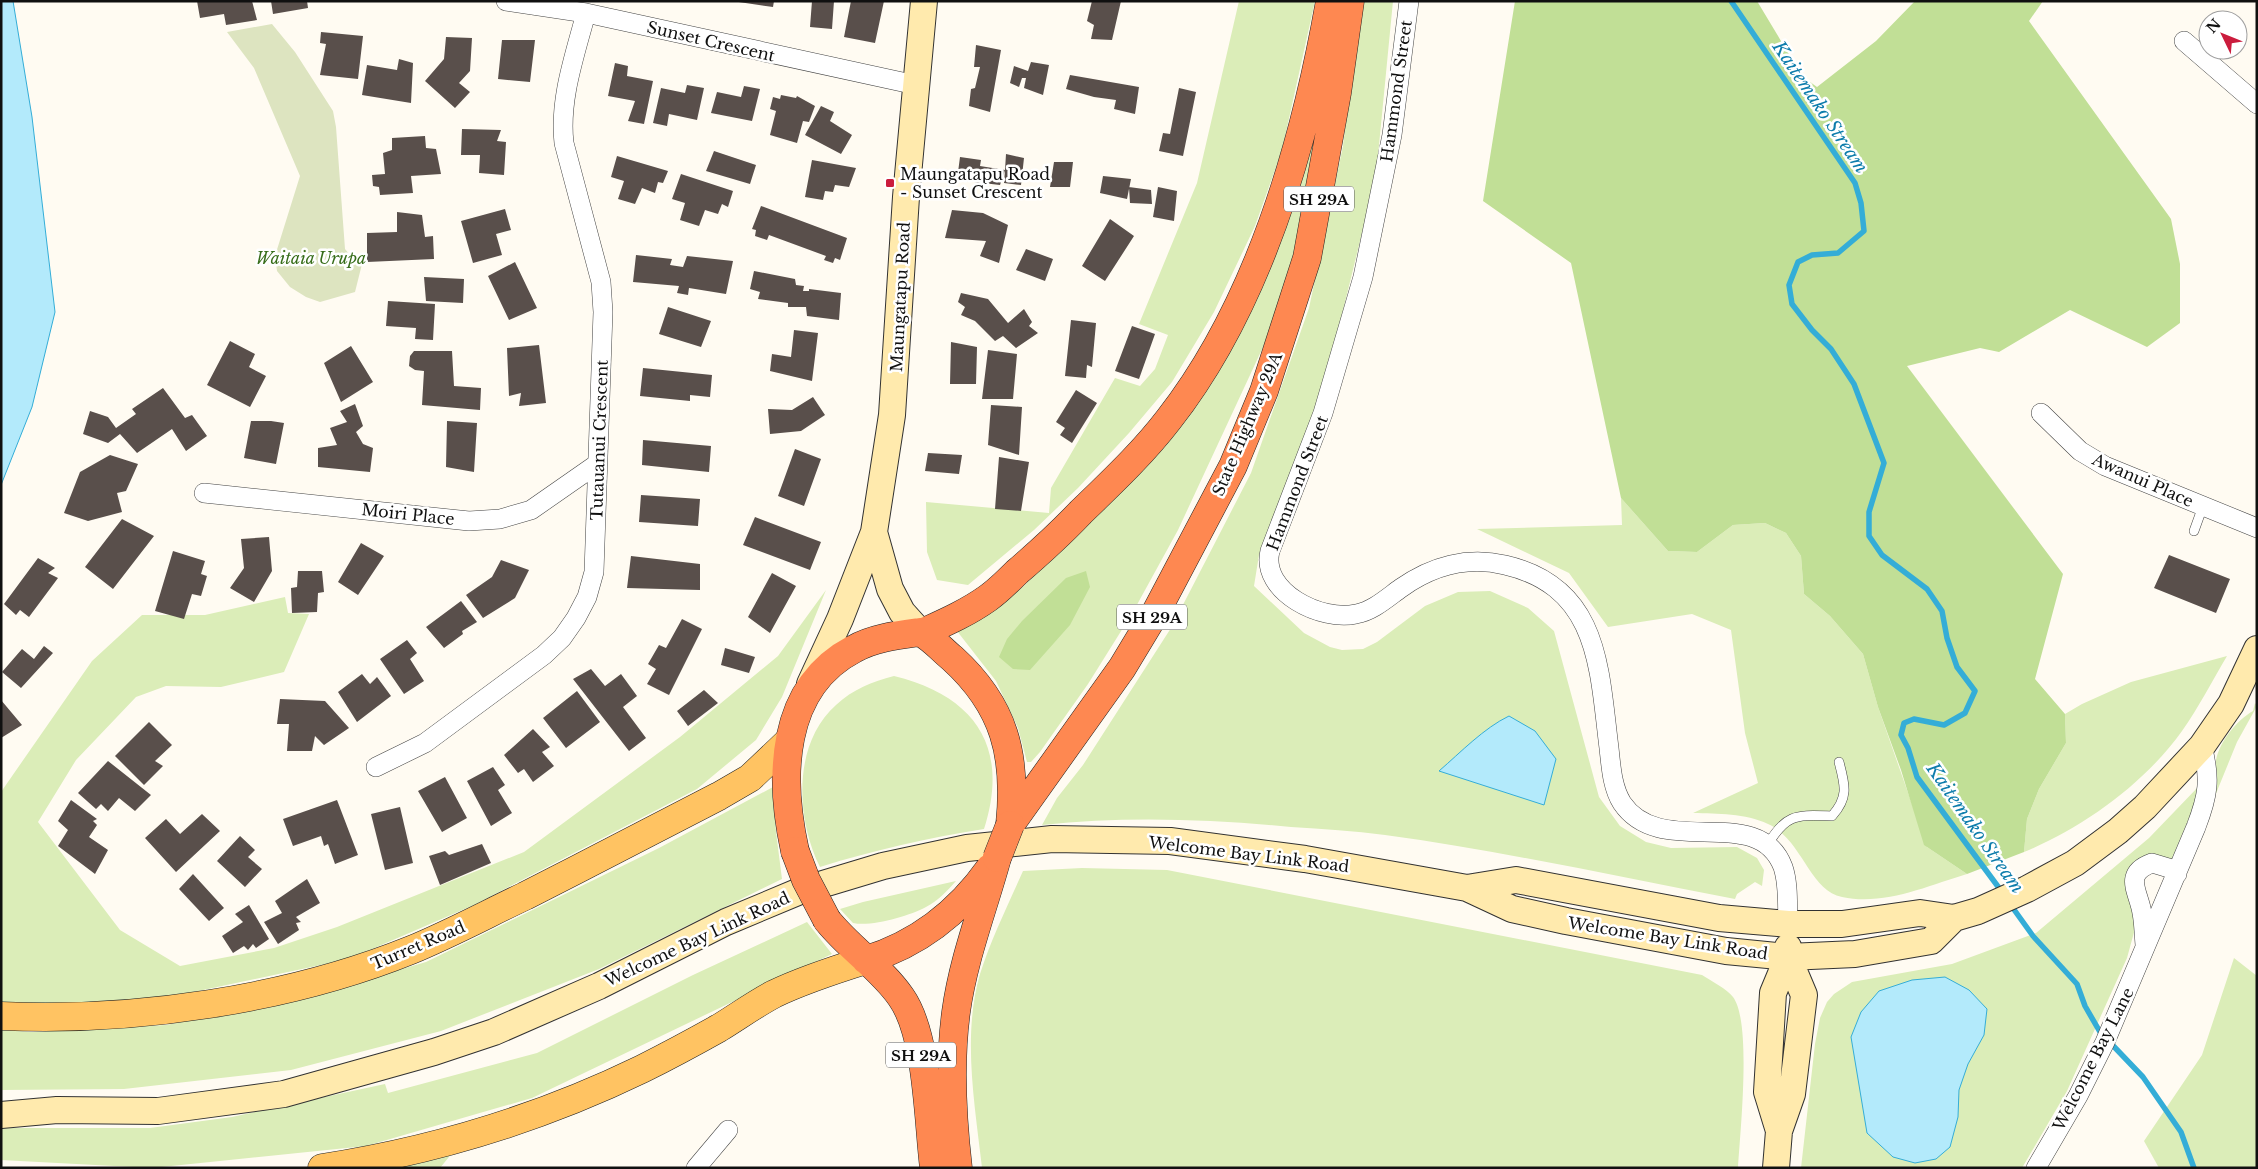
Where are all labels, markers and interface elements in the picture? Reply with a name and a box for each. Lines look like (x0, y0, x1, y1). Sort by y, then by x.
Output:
north arrow (2198, 10, 2248, 60)
text: N (2202, 15, 2225, 37)
street label: Sunset Crescent (645, 17, 777, 65)
street label: Hammond Street (1376, 19, 1416, 163)
water label: Kaitemako Stream (1767, 36, 1872, 177)
place label: Maungatapu Road - Sunset Crescent (900, 164, 1050, 202)
marker: Maungatapu Road - Sunset Crescent (884, 177, 896, 189)
road number: SH 29A (1284, 186, 1354, 212)
street label: Maungatapu Road (886, 221, 914, 373)
park label: Waitaia Urupa (256, 248, 366, 268)
street label: State Highway 29A (1208, 349, 1287, 499)
street label: Tutauanui Crescent (586, 359, 612, 521)
street label: Hammond Street (1262, 413, 1332, 553)
street label: Awanui Place (2088, 448, 2197, 511)
street label: Moiri Place (360, 499, 456, 529)
road number: SH 29A (1117, 604, 1187, 630)
water label: Kaitemako Stream (1921, 758, 2028, 898)
street label: Welcome Bay Link Road (1147, 832, 1351, 876)
street label: Welcome Bay Link Road (600, 887, 793, 991)
street label: Welcome Bay Link Road (1566, 912, 1770, 964)
street label: Turret Road (368, 916, 468, 974)
street label: Welcome Bay Lane (2048, 984, 2138, 1135)
road number: SH 29A (886, 1042, 956, 1068)

